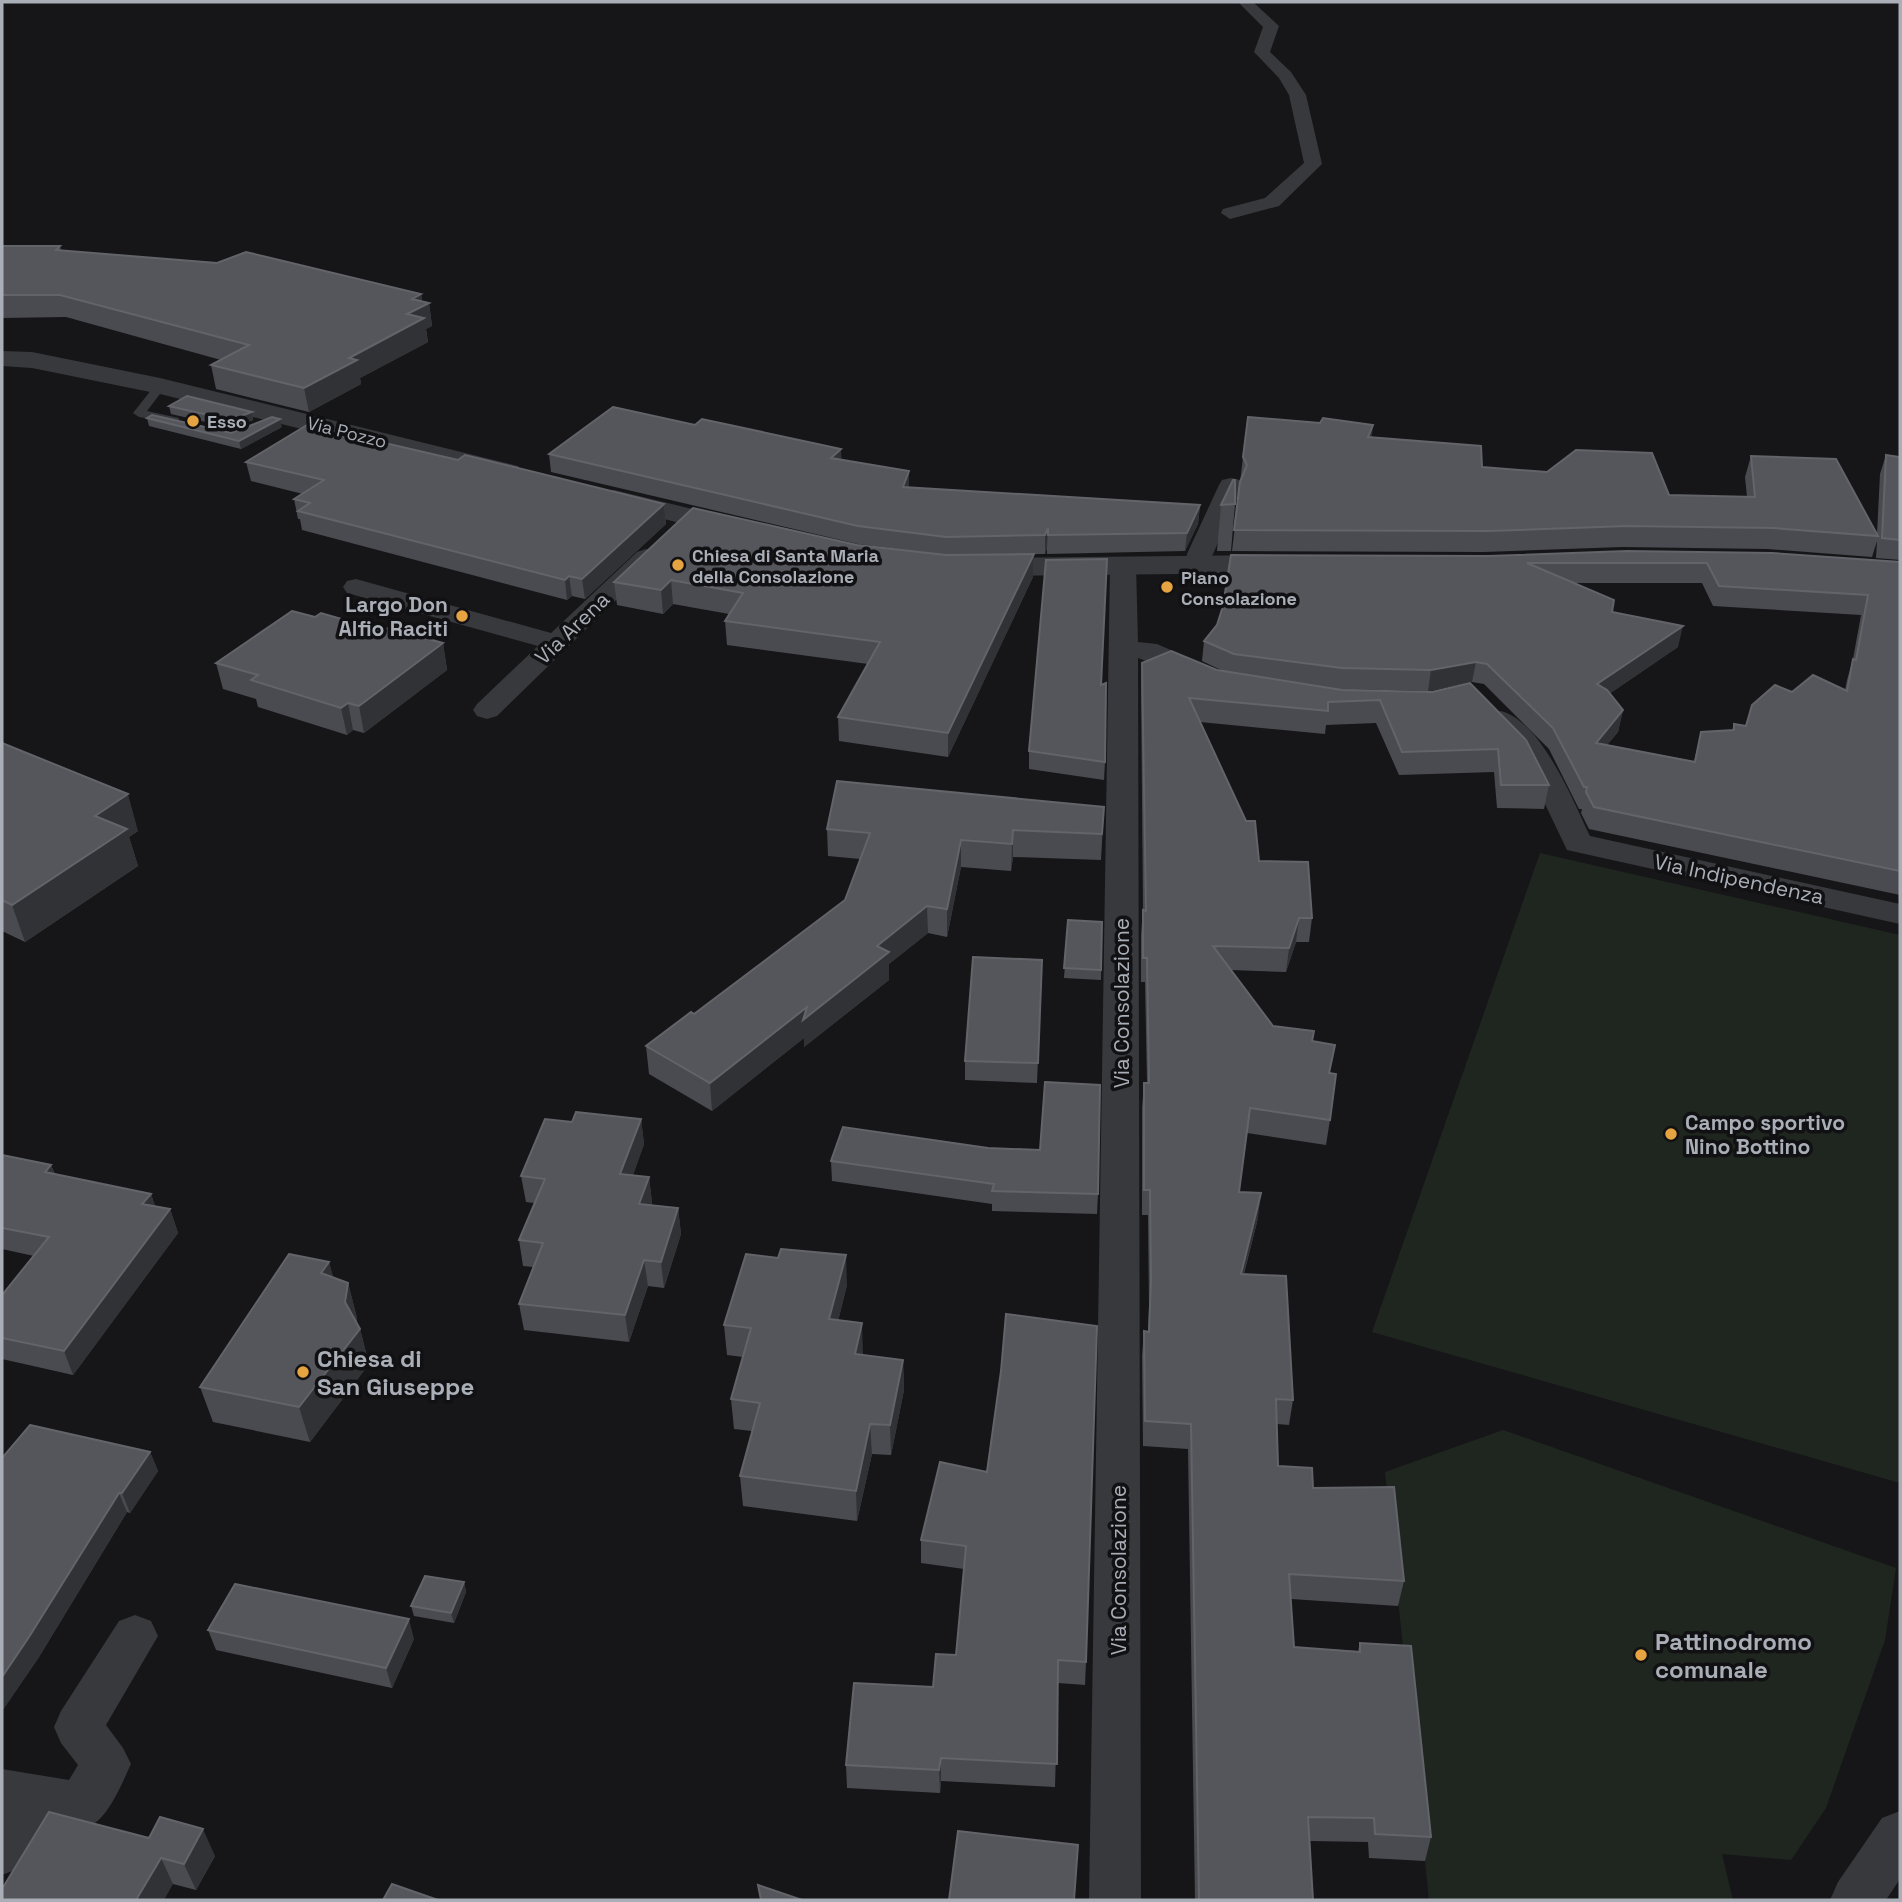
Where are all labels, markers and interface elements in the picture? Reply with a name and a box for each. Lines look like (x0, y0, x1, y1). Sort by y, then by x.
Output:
place label: Esso (207, 410, 247, 433)
street label: Via Pozzo (305, 411, 389, 453)
marker: Esso (185, 413, 201, 429)
place label: Chiesa di Santa Maria della Consolazione (692, 544, 880, 588)
marker: Chiesa di Santa Maria della Consolazione (670, 557, 686, 573)
place label: Piano Consolazione (1181, 566, 1297, 610)
marker: Piano Consolazione (1159, 579, 1175, 595)
street label: Via Arena (529, 586, 615, 670)
place label: Largo Don Alfio Raciti (339, 591, 448, 642)
marker: Largo Don Alfio Raciti (454, 608, 470, 624)
street label: Via Indipendenza (1652, 848, 1826, 910)
street label: Via Consolazione (1108, 918, 1135, 1088)
place label: Campo sportivo Nino Bottino (1685, 1109, 1845, 1160)
marker: Campo sportivo Nino Bottino (1663, 1126, 1679, 1142)
place label: Chiesa di San Giuseppe (317, 1343, 474, 1402)
marker: Chiesa di San Giuseppe (295, 1364, 311, 1380)
street label: Via Consolazione (1105, 1485, 1132, 1655)
place label: Pattinodromo comunale (1655, 1626, 1812, 1685)
marker: Pattinodromo comunale (1633, 1647, 1649, 1663)

